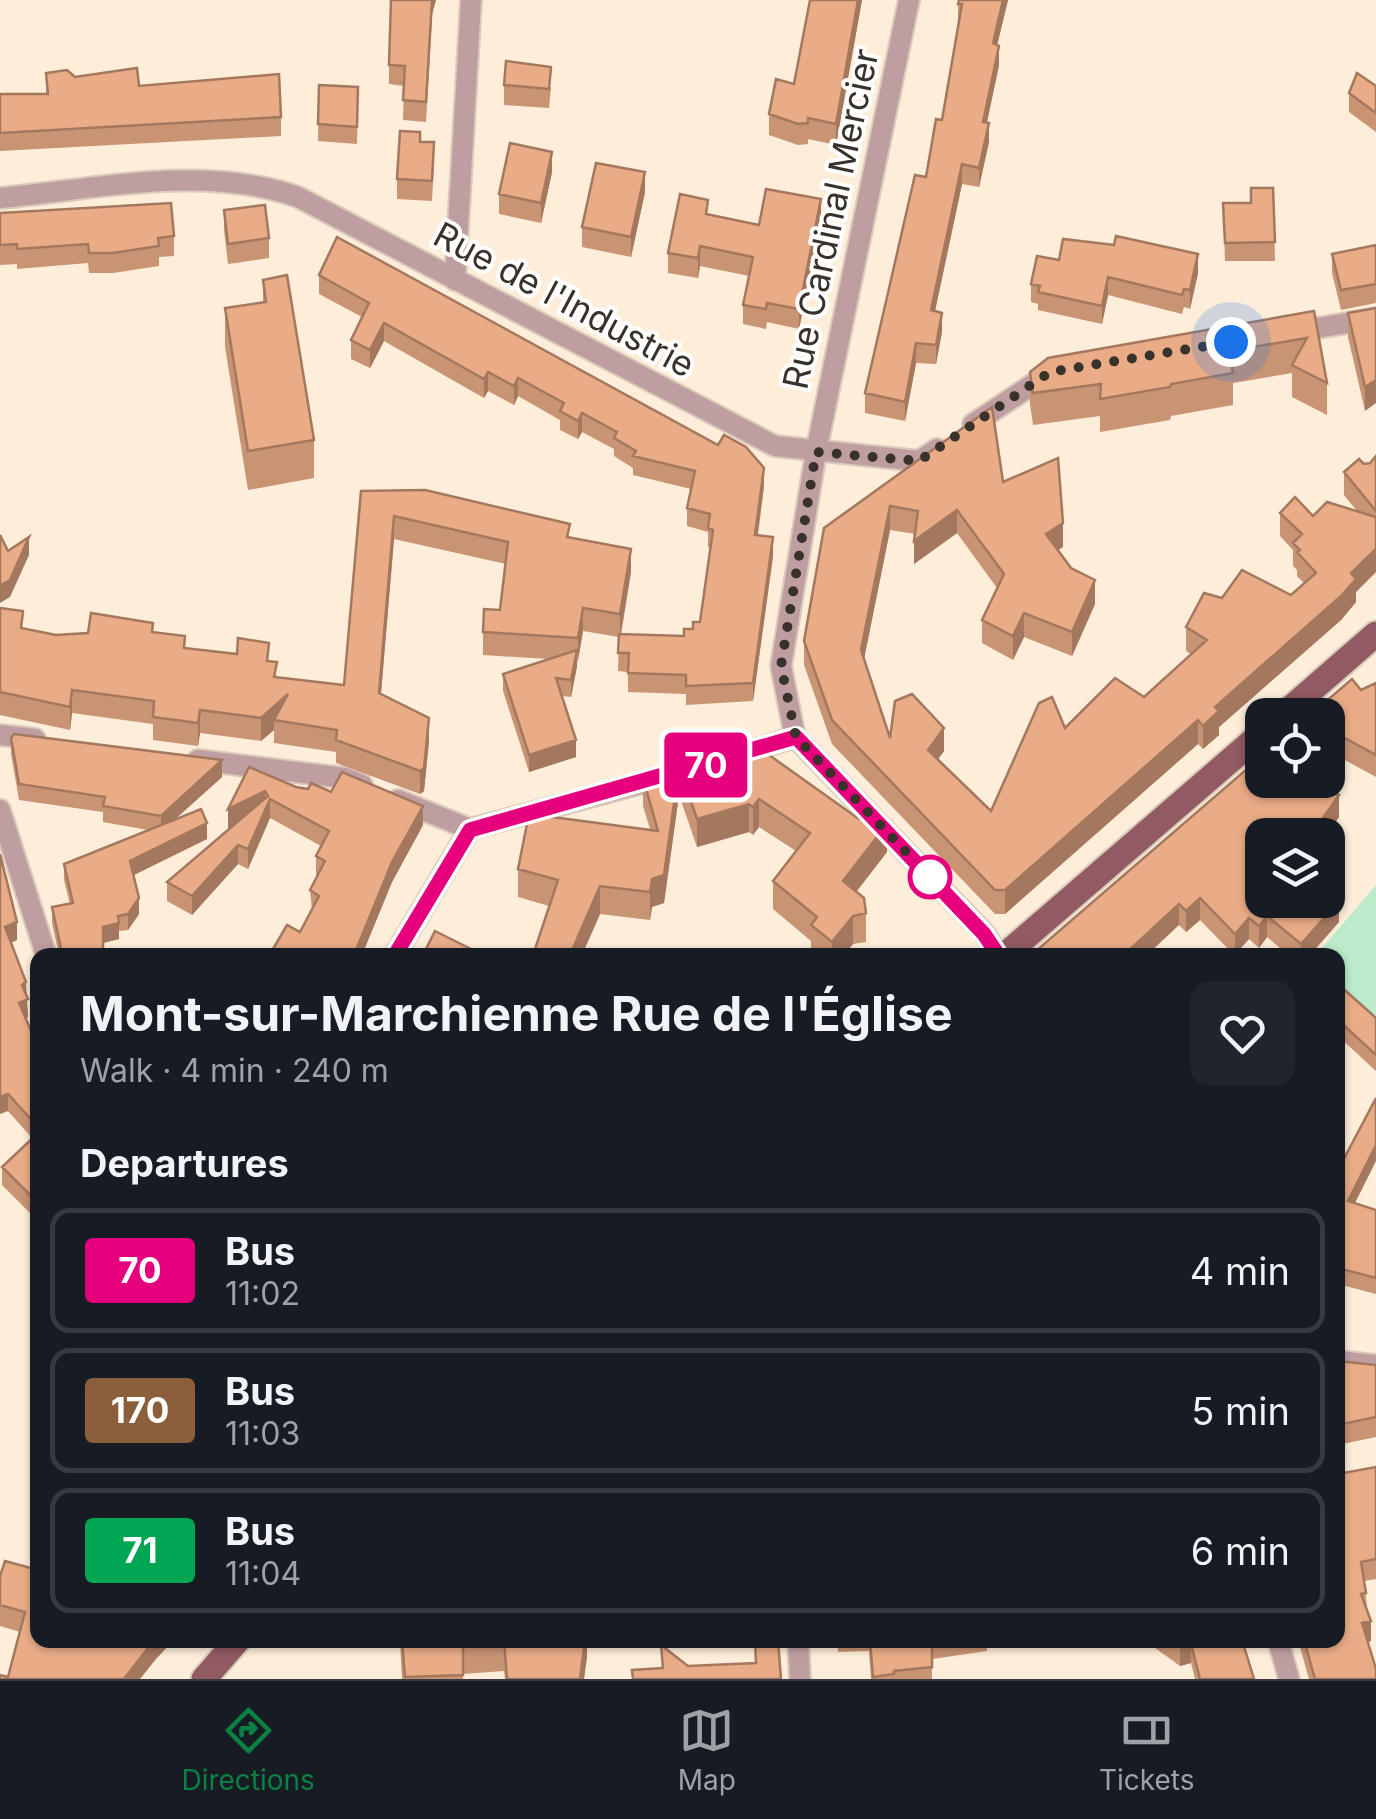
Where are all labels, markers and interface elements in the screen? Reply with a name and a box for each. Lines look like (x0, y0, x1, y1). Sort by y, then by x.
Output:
street label: Rue Cardinal Mercier (773, 45, 887, 393)
street label: Rue de l'Industrie (427, 213, 702, 385)
your location (1206, 317, 1256, 367)
map controls (1245, 698, 1345, 918)
button: locate (1245, 698, 1345, 798)
line badge: 70 (661, 732, 751, 798)
text: 70 (684, 744, 728, 786)
button: layers (1245, 818, 1345, 918)
unlabelled marker (909, 856, 951, 898)
button: heart (1190, 981, 1295, 1086)
text: Mont-sur-Marchienne Rue de l'Église (80, 984, 953, 1043)
text: Walk · 4 min · 240 m (80, 1051, 389, 1090)
text: Departures (80, 1140, 289, 1186)
text: Bus (225, 1228, 295, 1274)
text: 4 min (1190, 1248, 1290, 1294)
text: 70 (118, 1249, 162, 1291)
text: 11:02 (225, 1274, 300, 1313)
text: Bus (225, 1368, 295, 1414)
text: 5 min (1191, 1388, 1290, 1434)
text: 170 (111, 1389, 169, 1431)
text: 11:03 (225, 1414, 300, 1453)
text: Bus (225, 1508, 295, 1554)
text: 6 min (1191, 1528, 1290, 1574)
text: 71 (122, 1529, 158, 1571)
text: 11:04 (225, 1554, 301, 1593)
tab: Directions (181, 1703, 315, 1797)
tab: Map (678, 1703, 736, 1797)
tab: Tickets (1099, 1703, 1195, 1797)

